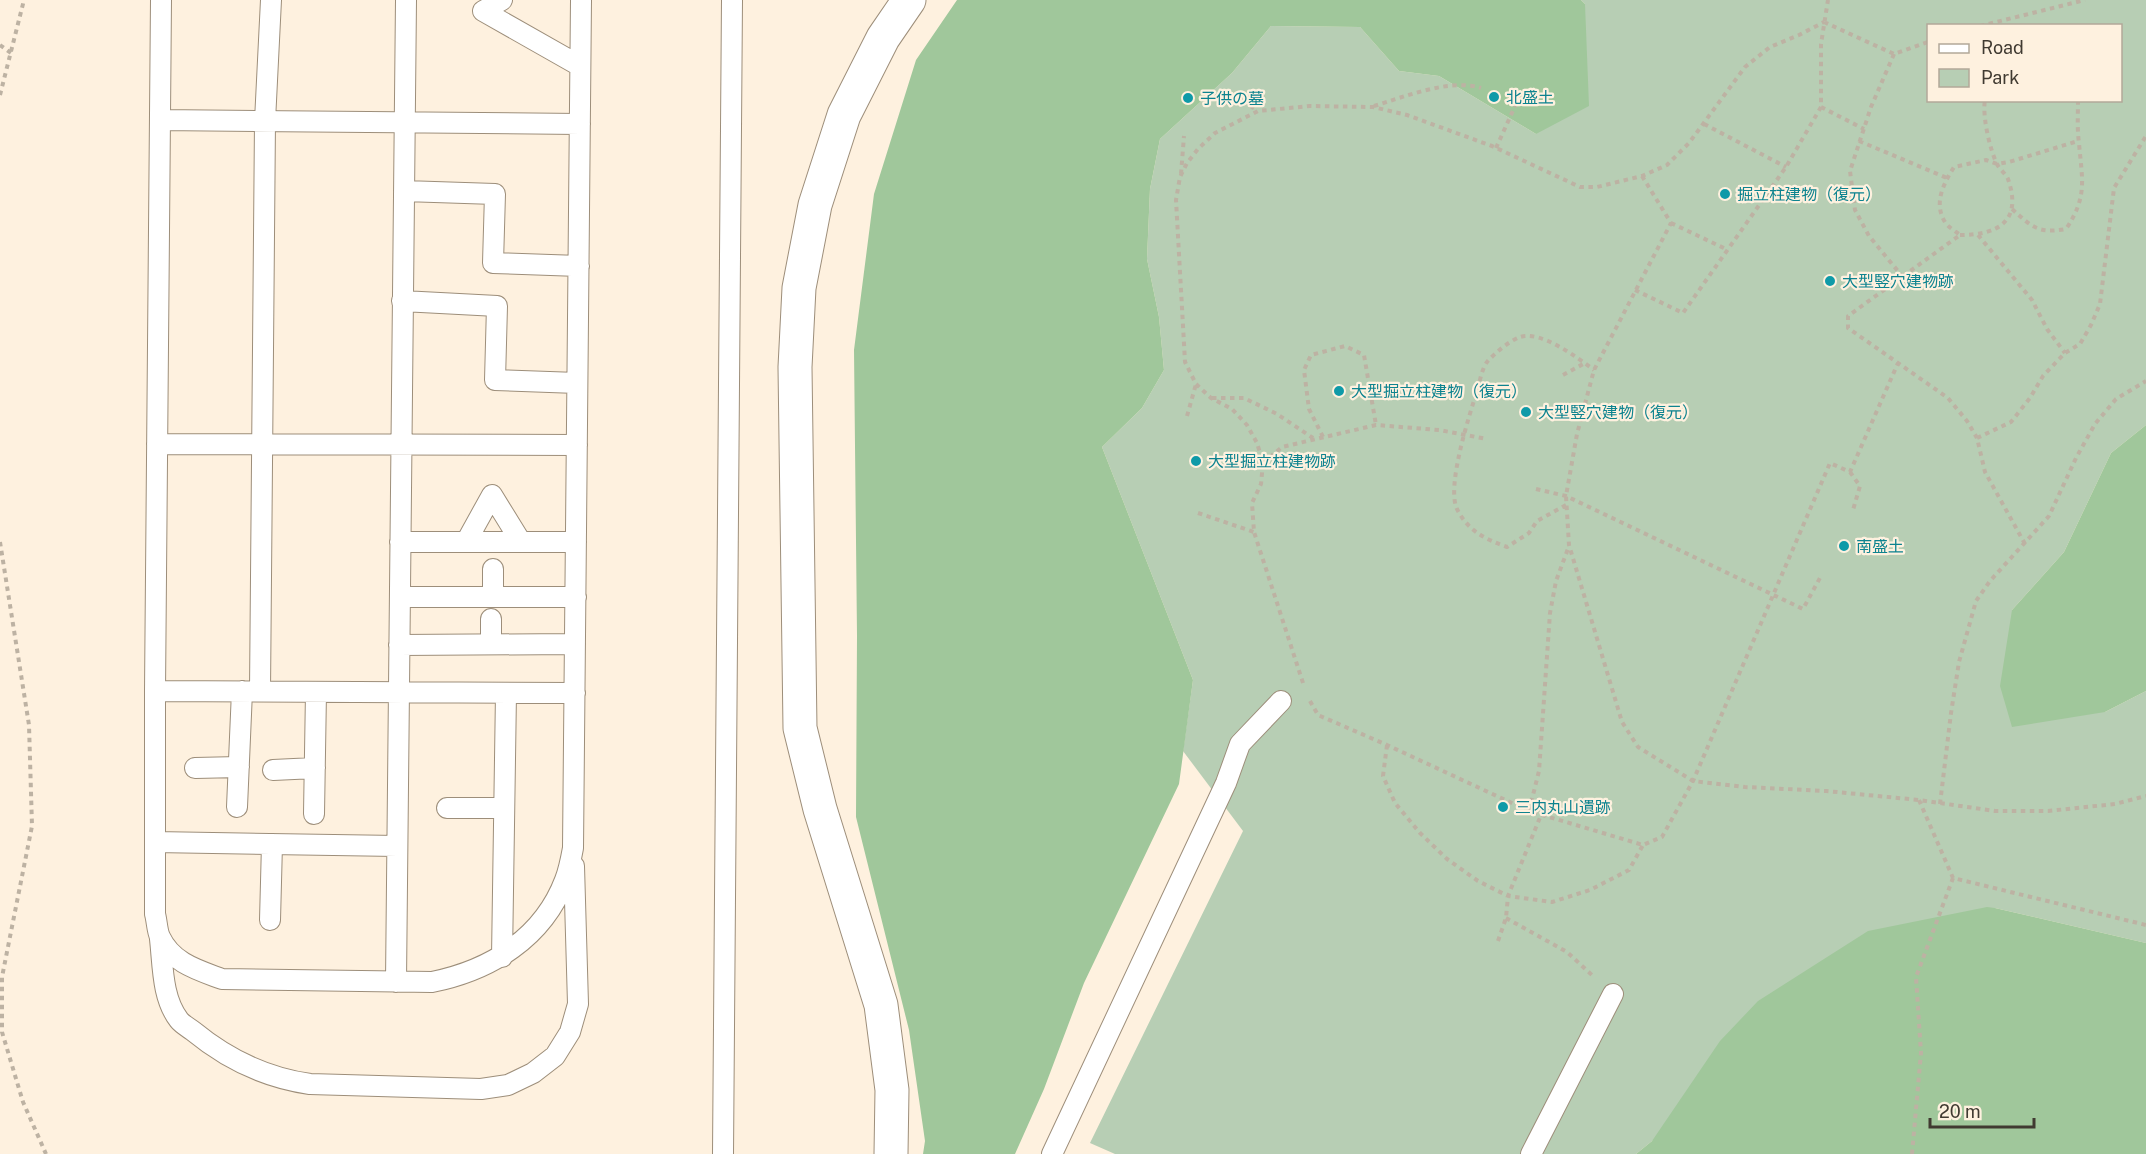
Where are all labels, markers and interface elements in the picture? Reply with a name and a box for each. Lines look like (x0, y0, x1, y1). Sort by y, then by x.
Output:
legend (1927, 24, 2122, 102)
text: Road (1981, 37, 2024, 58)
text: Park (1981, 67, 2019, 88)
place label: 北盛土 (1506, 88, 1554, 107)
place label: 子供の墓 (1200, 89, 1264, 108)
marker: 北盛土 (1487, 90, 1501, 104)
marker: 子供の墓 (1181, 91, 1195, 105)
place label: 掘立柱建物（復元） (1737, 185, 1881, 204)
marker: 掘立柱建物（復元） (1718, 187, 1732, 201)
place label: 大型竪穴建物跡 (1842, 272, 1954, 291)
marker: 大型竪穴建物跡 (1823, 274, 1837, 288)
place label: 大型掘立柱建物（復元） (1351, 382, 1527, 401)
marker: 大型掘立柱建物（復元） (1332, 384, 1346, 398)
place label: 大型竪穴建物（復元） (1538, 403, 1698, 422)
marker: 大型竪穴建物（復元） (1519, 405, 1533, 419)
place label: 大型掘立柱建物跡 (1208, 452, 1336, 471)
marker: 大型掘立柱建物跡 (1189, 454, 1203, 468)
place label: 南盛土 (1856, 537, 1904, 556)
marker: 南盛土 (1837, 539, 1851, 553)
place label: 三内丸山遺跡 (1515, 798, 1611, 817)
marker: 三内丸山遺跡 (1496, 800, 1510, 814)
scale bar (1930, 1091, 2034, 1129)
text: 20 m (1939, 1101, 1981, 1122)

